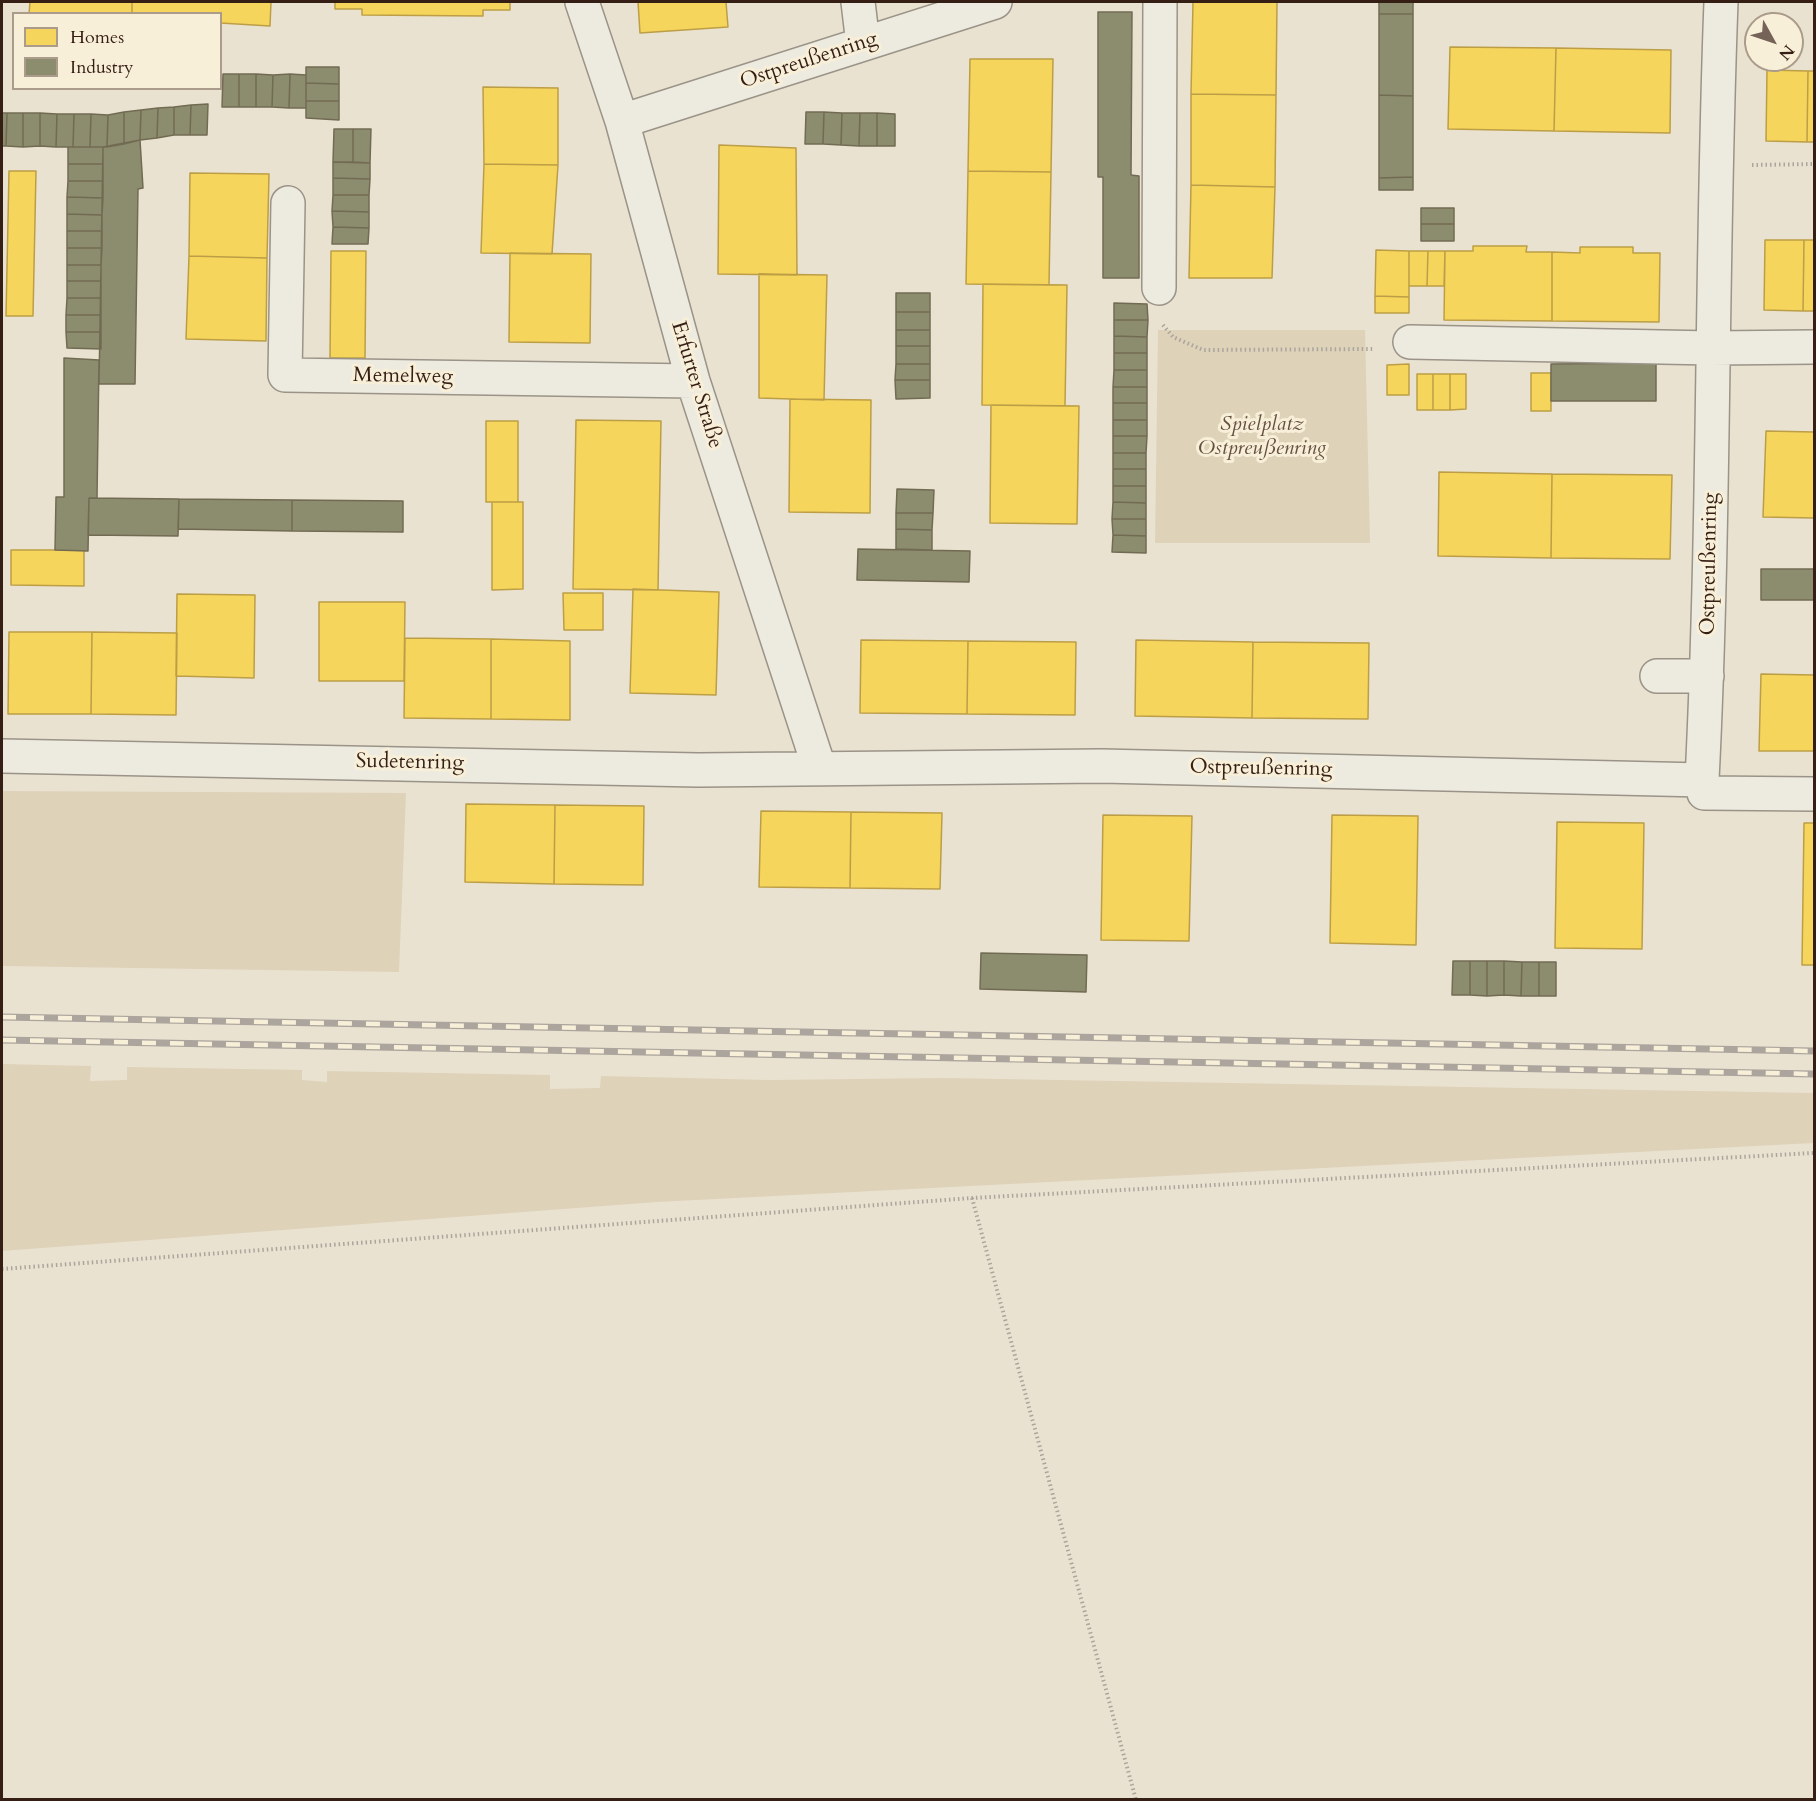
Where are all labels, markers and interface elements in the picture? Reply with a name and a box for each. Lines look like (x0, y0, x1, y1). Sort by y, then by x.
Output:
legend (12, 12, 222, 90)
north arrow (1744, 12, 1804, 72)
text: Homes (70, 25, 124, 50)
street label: Ostpreußenring (737, 27, 881, 95)
text: N (1773, 40, 1799, 65)
text: Industry (70, 55, 134, 80)
street label: Erfurter Straße (665, 318, 727, 452)
street label: Memelweg (353, 364, 453, 390)
park label: Spielplatz Ostpreußenring (1198, 412, 1326, 462)
street label: Ostpreußenring (1696, 492, 1724, 636)
street label: Sudetenring (356, 749, 464, 777)
street label: Ostpreußenring (1189, 755, 1333, 783)

